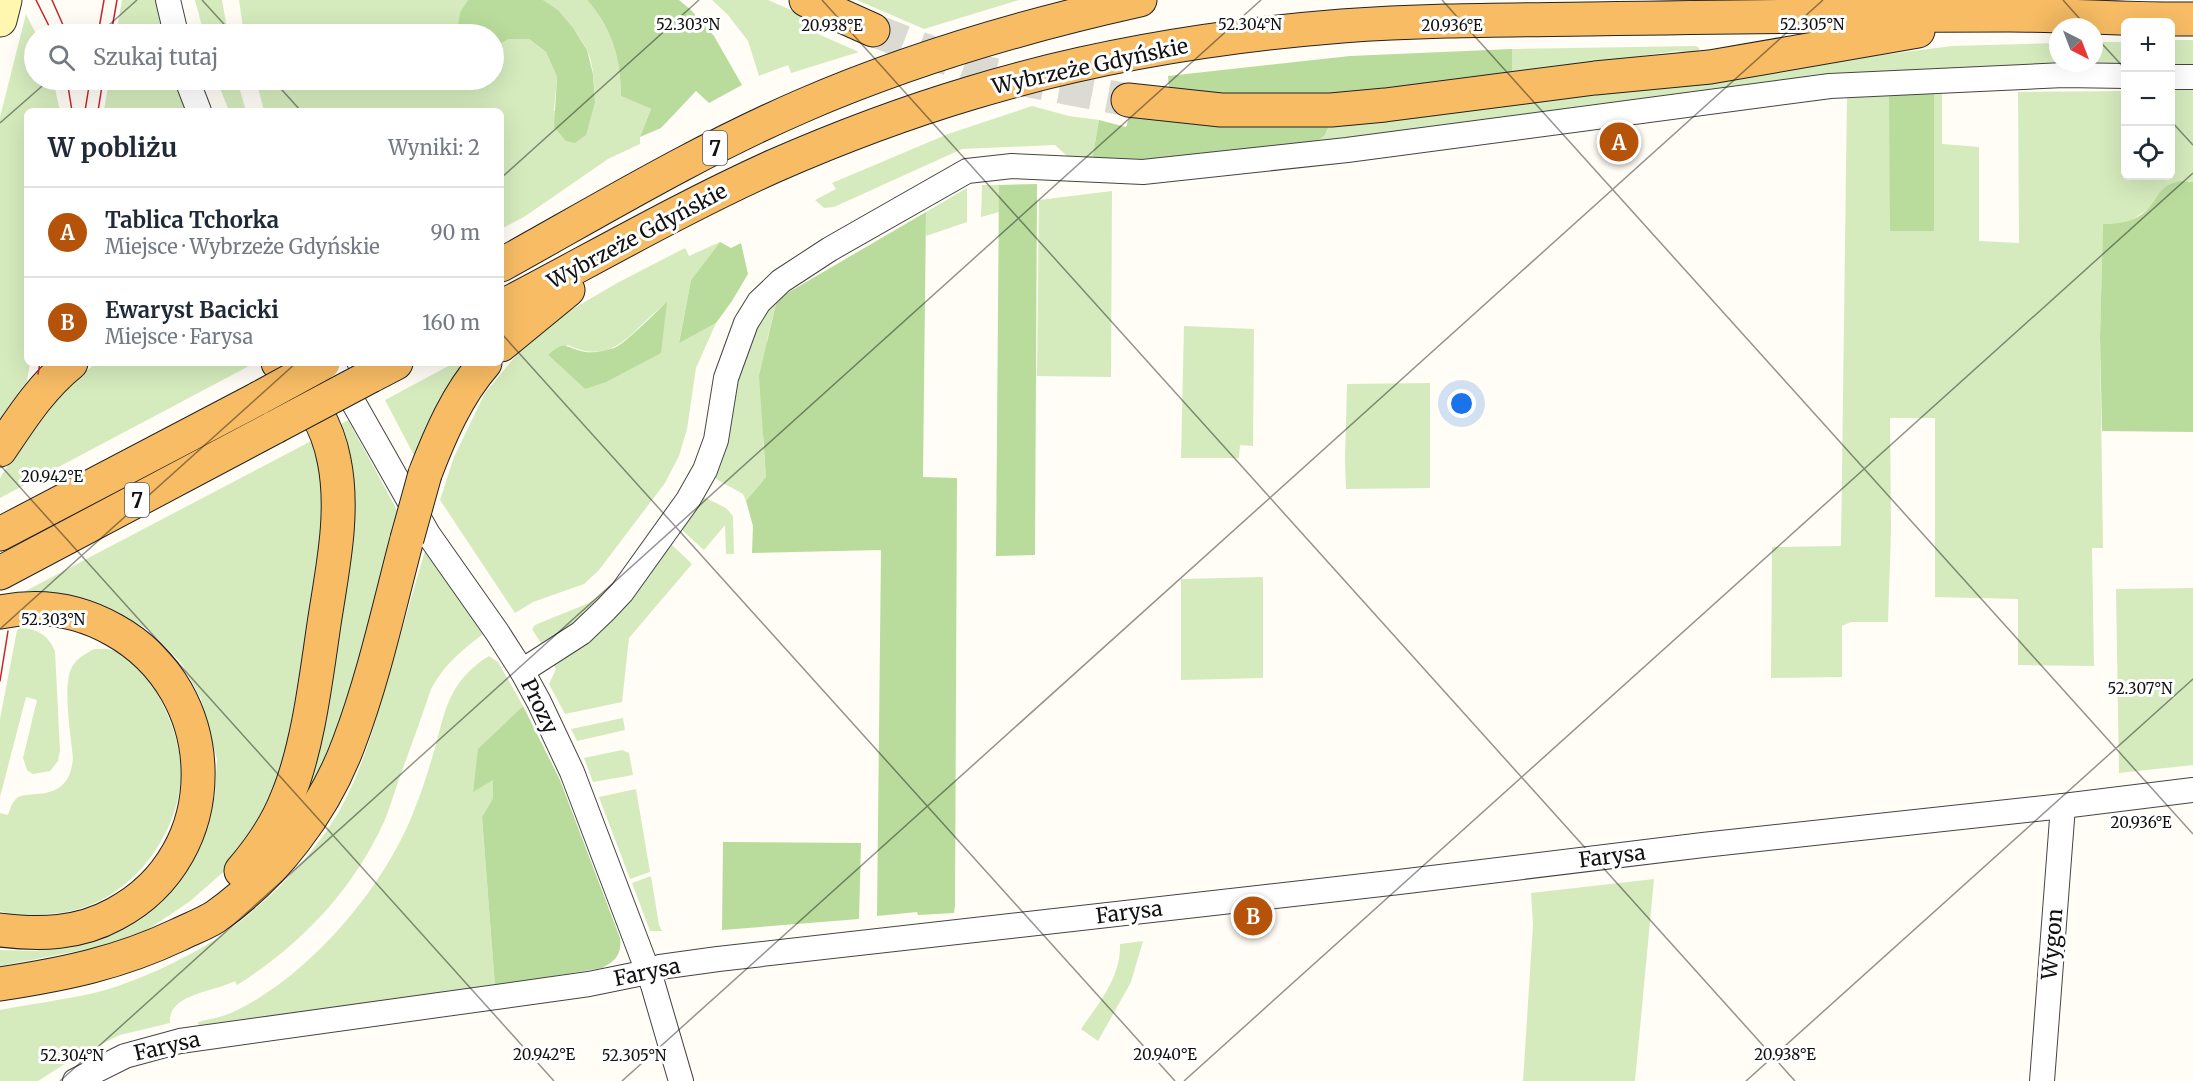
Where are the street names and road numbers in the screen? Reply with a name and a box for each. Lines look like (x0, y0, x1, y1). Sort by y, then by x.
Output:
street label: Wybrzeże Gdyńskie (988, 32, 1191, 100)
road number: 7 (703, 131, 727, 165)
street label: Wybrzeże Gdyńskie (542, 177, 732, 295)
road number: 7 (125, 483, 149, 517)
street label: Prozy (515, 674, 565, 739)
street label: Farysa (1577, 839, 1647, 873)
street label: Farysa (1094, 895, 1164, 929)
street label: Wygon (2035, 907, 2069, 982)
street label: Farysa (611, 952, 683, 992)
street label: Farysa (131, 1025, 203, 1067)

